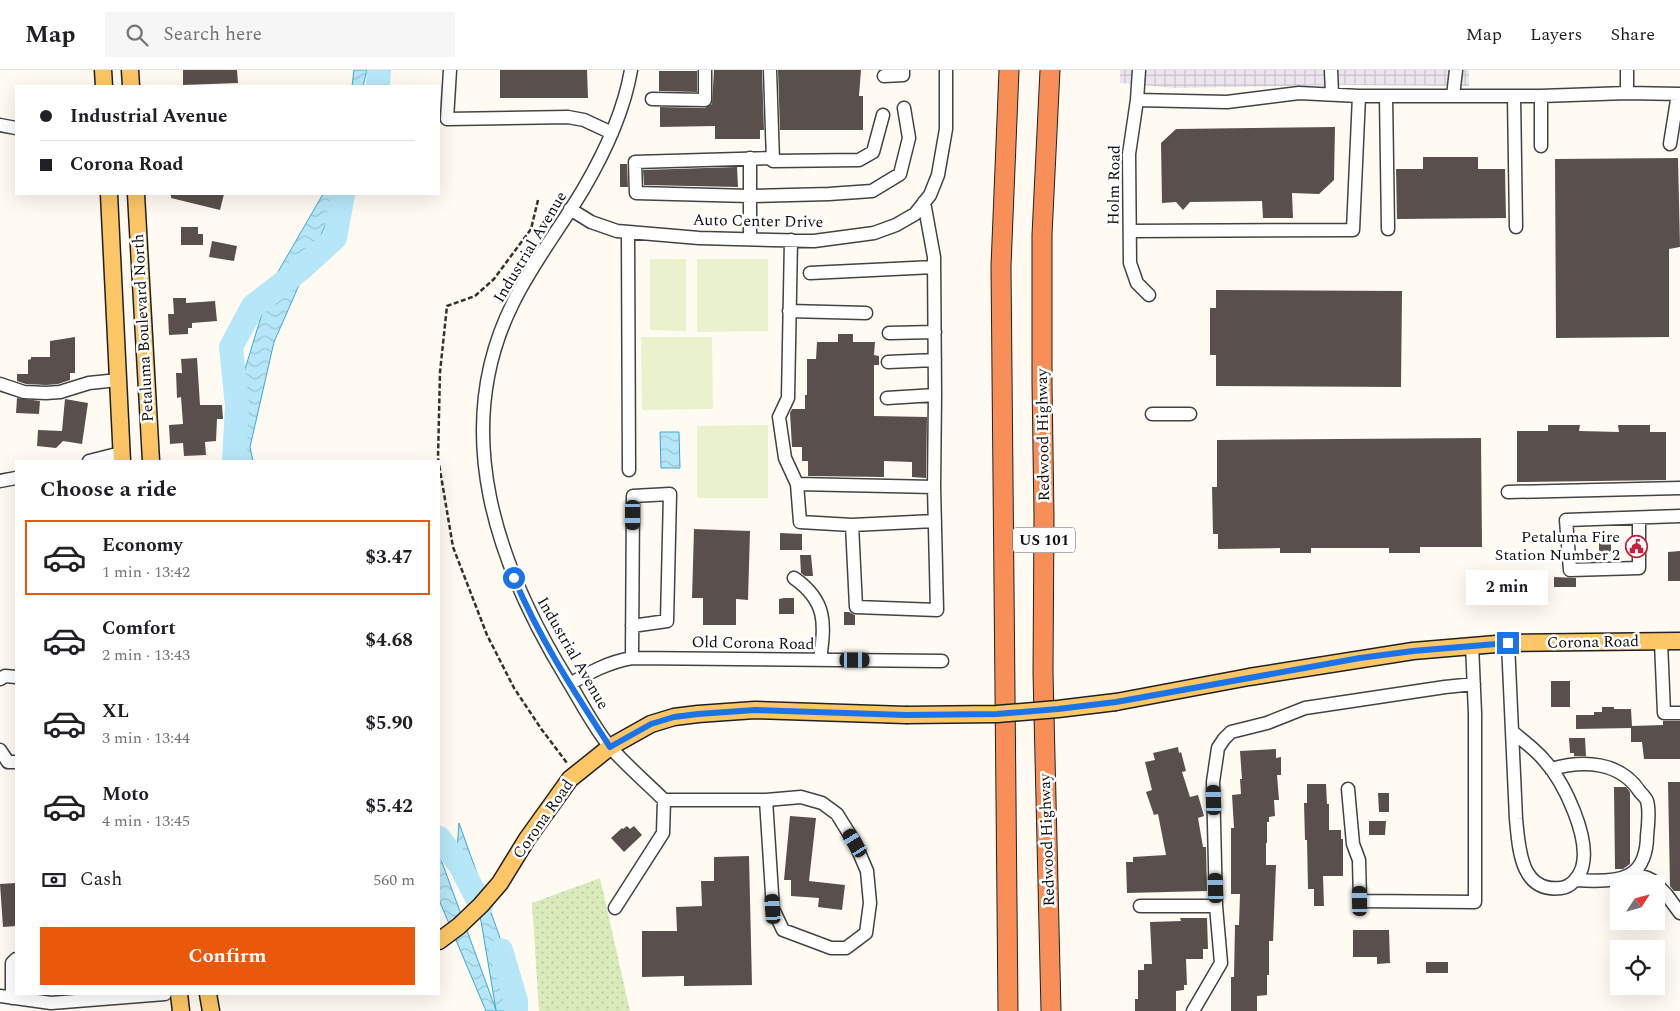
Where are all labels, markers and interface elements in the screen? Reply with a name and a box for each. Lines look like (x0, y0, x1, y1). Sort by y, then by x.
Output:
search box (105, 12, 455, 57)
text: Map (25, 17, 75, 53)
text: Search here (163, 20, 262, 49)
icon: search (123, 21, 151, 49)
text: Map (1466, 21, 1502, 48)
text: Layers (1530, 21, 1582, 48)
text: Share (1610, 21, 1655, 48)
text: Industrial Avenue (70, 102, 227, 131)
street label: Holm Road (1101, 145, 1127, 225)
text: Corona Road (70, 150, 184, 179)
street label: Industrial Avenue (487, 187, 573, 307)
street label: Auto Center Drive (693, 208, 823, 234)
street label: Petaluma Boulevard North (126, 233, 160, 423)
street label: Redwood Highway (1030, 367, 1056, 502)
text: Choose a ride (40, 473, 177, 506)
car (625, 500, 640, 530)
place label: Petaluma Fire Station Number 2 (1495, 525, 1620, 567)
road number: US 101 (1013, 528, 1075, 552)
text: Economy (102, 531, 183, 560)
public building icon: Petaluma Fire Station Number 2 (1624, 534, 1648, 558)
icon: car (42, 535, 87, 580)
text: $3.47 (365, 543, 413, 572)
text: 1 min · 13:42 (102, 560, 190, 584)
route start (503, 567, 525, 589)
callout: 2 min (1467, 570, 1549, 606)
text: 2 min (1486, 575, 1528, 599)
street label: Industrial Avenue (531, 592, 615, 714)
text: Comfort (102, 614, 176, 643)
icon: car (42, 618, 87, 663)
text: $4.68 (365, 626, 413, 655)
street label: Corona Road (1547, 629, 1639, 655)
street label: Old Corona Road (691, 630, 815, 656)
route end (1497, 632, 1519, 654)
text: 2 min · 13:43 (102, 643, 190, 667)
car (840, 653, 870, 668)
text: XL (102, 697, 129, 726)
icon: car (42, 701, 87, 746)
text: $5.90 (365, 709, 413, 738)
text: 3 min · 13:44 (102, 726, 190, 750)
street label: Redwood Highway (1033, 772, 1061, 907)
street label: Corona Road (507, 774, 579, 864)
text: Moto (102, 780, 149, 809)
icon: car (42, 784, 87, 829)
car (1205, 785, 1222, 815)
text: $5.42 (365, 792, 413, 821)
text: 4 min · 13:45 (102, 809, 190, 833)
car (840, 826, 869, 860)
text: Cash (80, 865, 122, 894)
icon: cash (40, 866, 68, 894)
text: 560 m (373, 868, 415, 892)
car (1207, 873, 1224, 903)
north arrow (1610, 875, 1665, 930)
map controls (1610, 875, 1665, 995)
car (1352, 886, 1367, 916)
car (764, 894, 781, 924)
button: Confirm (40, 927, 415, 985)
button: locate (1610, 940, 1665, 995)

